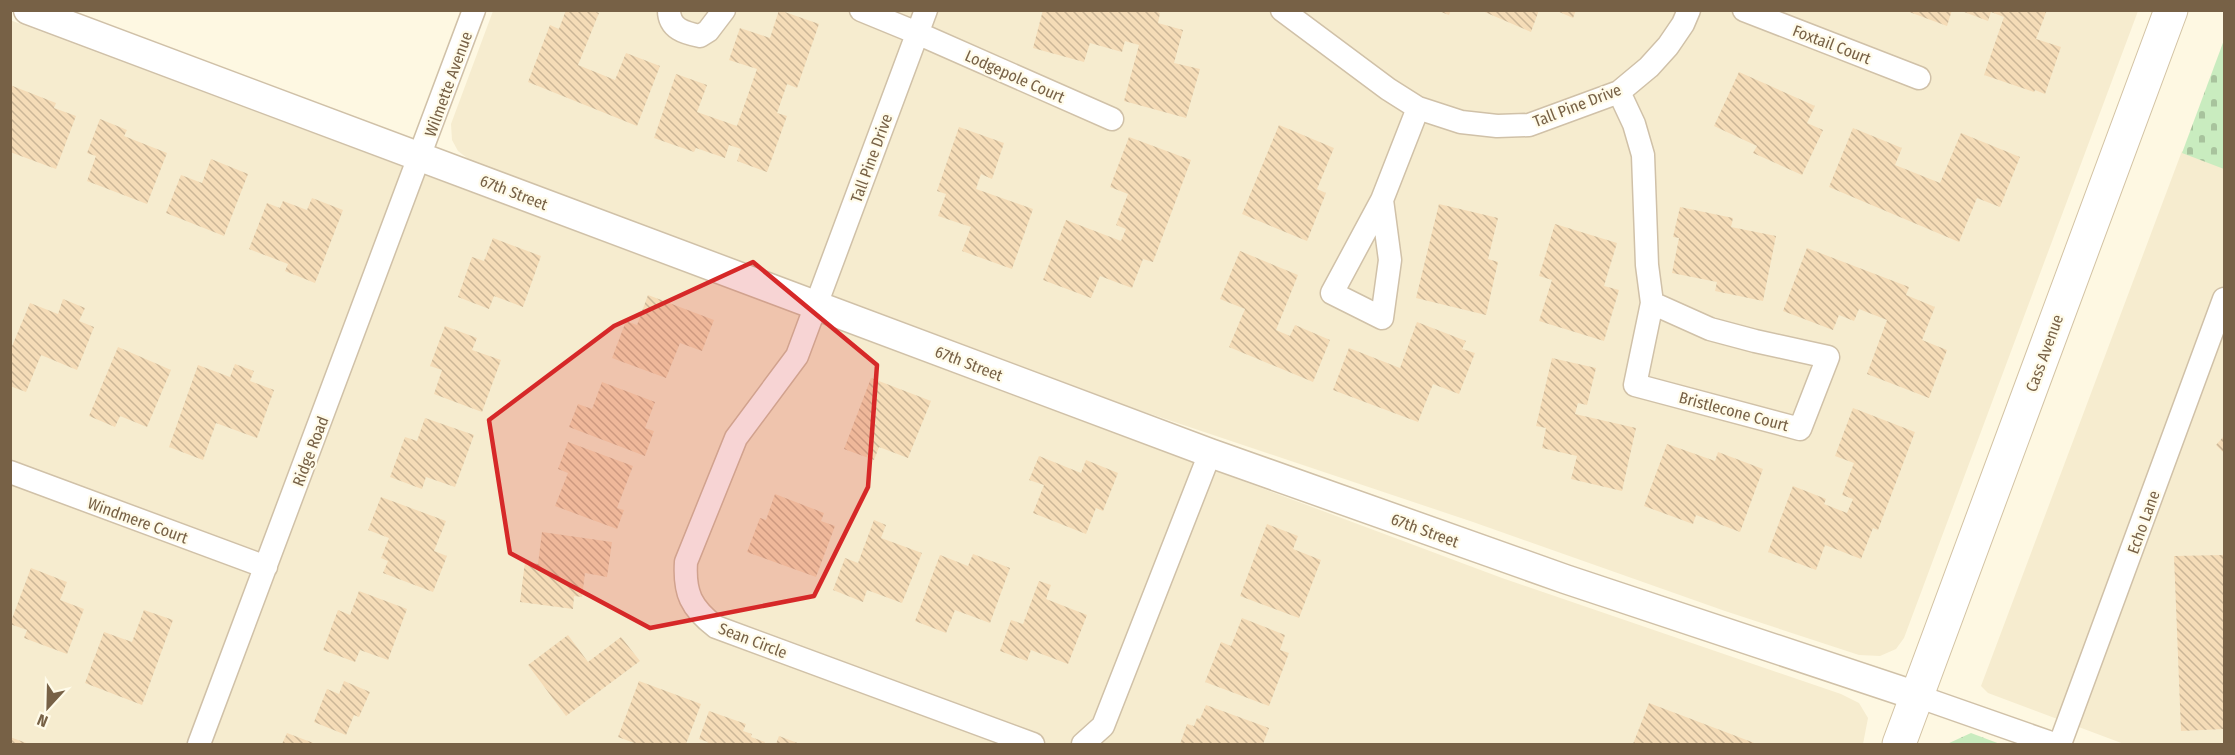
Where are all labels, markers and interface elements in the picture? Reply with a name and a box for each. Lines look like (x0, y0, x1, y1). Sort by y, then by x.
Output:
street label: Foxtail Court (1790, 21, 1874, 68)
street label: Wilmette Avenue (421, 29, 476, 139)
street label: Lodgepole Court (962, 46, 1068, 107)
street label: Tall Pine Drive (1530, 80, 1624, 131)
street label: Tall Pine Drive (847, 111, 896, 205)
street label: 67th Street (477, 171, 551, 214)
street label: Cass Avenue (2022, 312, 2067, 394)
street label: 67th Street (932, 342, 1006, 385)
street label: Bristlecone Court (1677, 388, 1792, 435)
street label: Ridge Road (288, 413, 332, 489)
street label: Echo Lane (2123, 488, 2164, 556)
street label: Windmere Court (85, 494, 191, 548)
street label: 67th Street (1388, 509, 1462, 552)
street label: Sean Circle (716, 619, 790, 662)
north arrow (18, 677, 78, 737)
text: N (35, 710, 51, 731)

